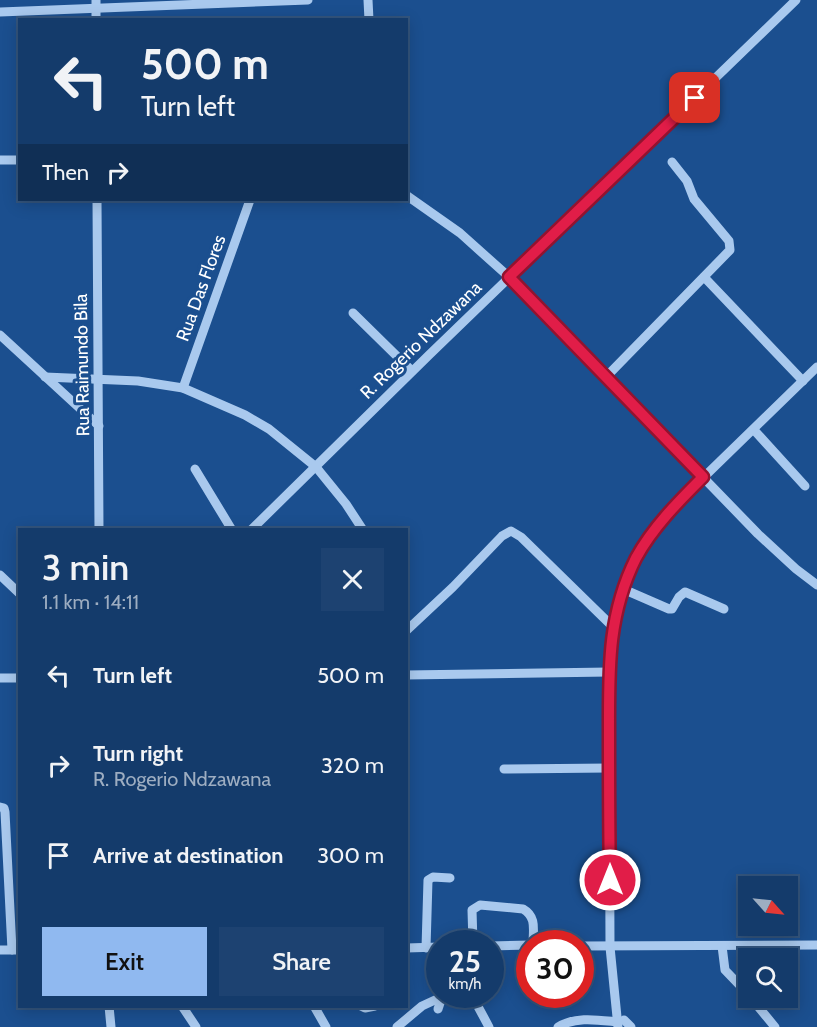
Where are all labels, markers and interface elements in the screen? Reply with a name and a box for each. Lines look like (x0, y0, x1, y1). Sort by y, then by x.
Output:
text: 500 m (141, 38, 269, 90)
icon: left (42, 42, 120, 120)
pin (669, 72, 720, 123)
icon: arrive (678, 81, 711, 114)
text: Turn left (141, 90, 235, 123)
icon: right (101, 156, 134, 189)
text: Then (42, 159, 89, 186)
street label: Rua Das Flores (172, 232, 230, 344)
street label: R. Rogerio Ndzawana (356, 276, 487, 404)
street label: Rua Raimundo Bila (70, 293, 94, 436)
text: 3 min (42, 545, 129, 589)
button: close (321, 548, 384, 611)
text: 1.1 km · 14:11 (42, 590, 139, 614)
icon: left (42, 659, 75, 692)
text: Turn left (93, 662, 172, 689)
text: 500 m (317, 662, 384, 689)
text: Turn right (93, 740, 183, 767)
icon: right (42, 749, 75, 782)
text: 320 m (321, 752, 384, 779)
text: R. Rogerio Ndzawana (93, 767, 271, 791)
icon: arrive (42, 839, 75, 872)
text: Arrive at destination (93, 842, 283, 869)
text: 300 m (317, 842, 384, 869)
position arrow (578, 848, 642, 912)
north arrow (738, 876, 798, 936)
map controls (738, 876, 798, 1008)
button: Exit (42, 927, 207, 996)
button: Share (219, 927, 384, 996)
speed limit sign: 30 (516, 930, 594, 1008)
text: 25 (449, 943, 481, 980)
button: search (738, 948, 798, 1008)
text: km/h (449, 975, 481, 993)

